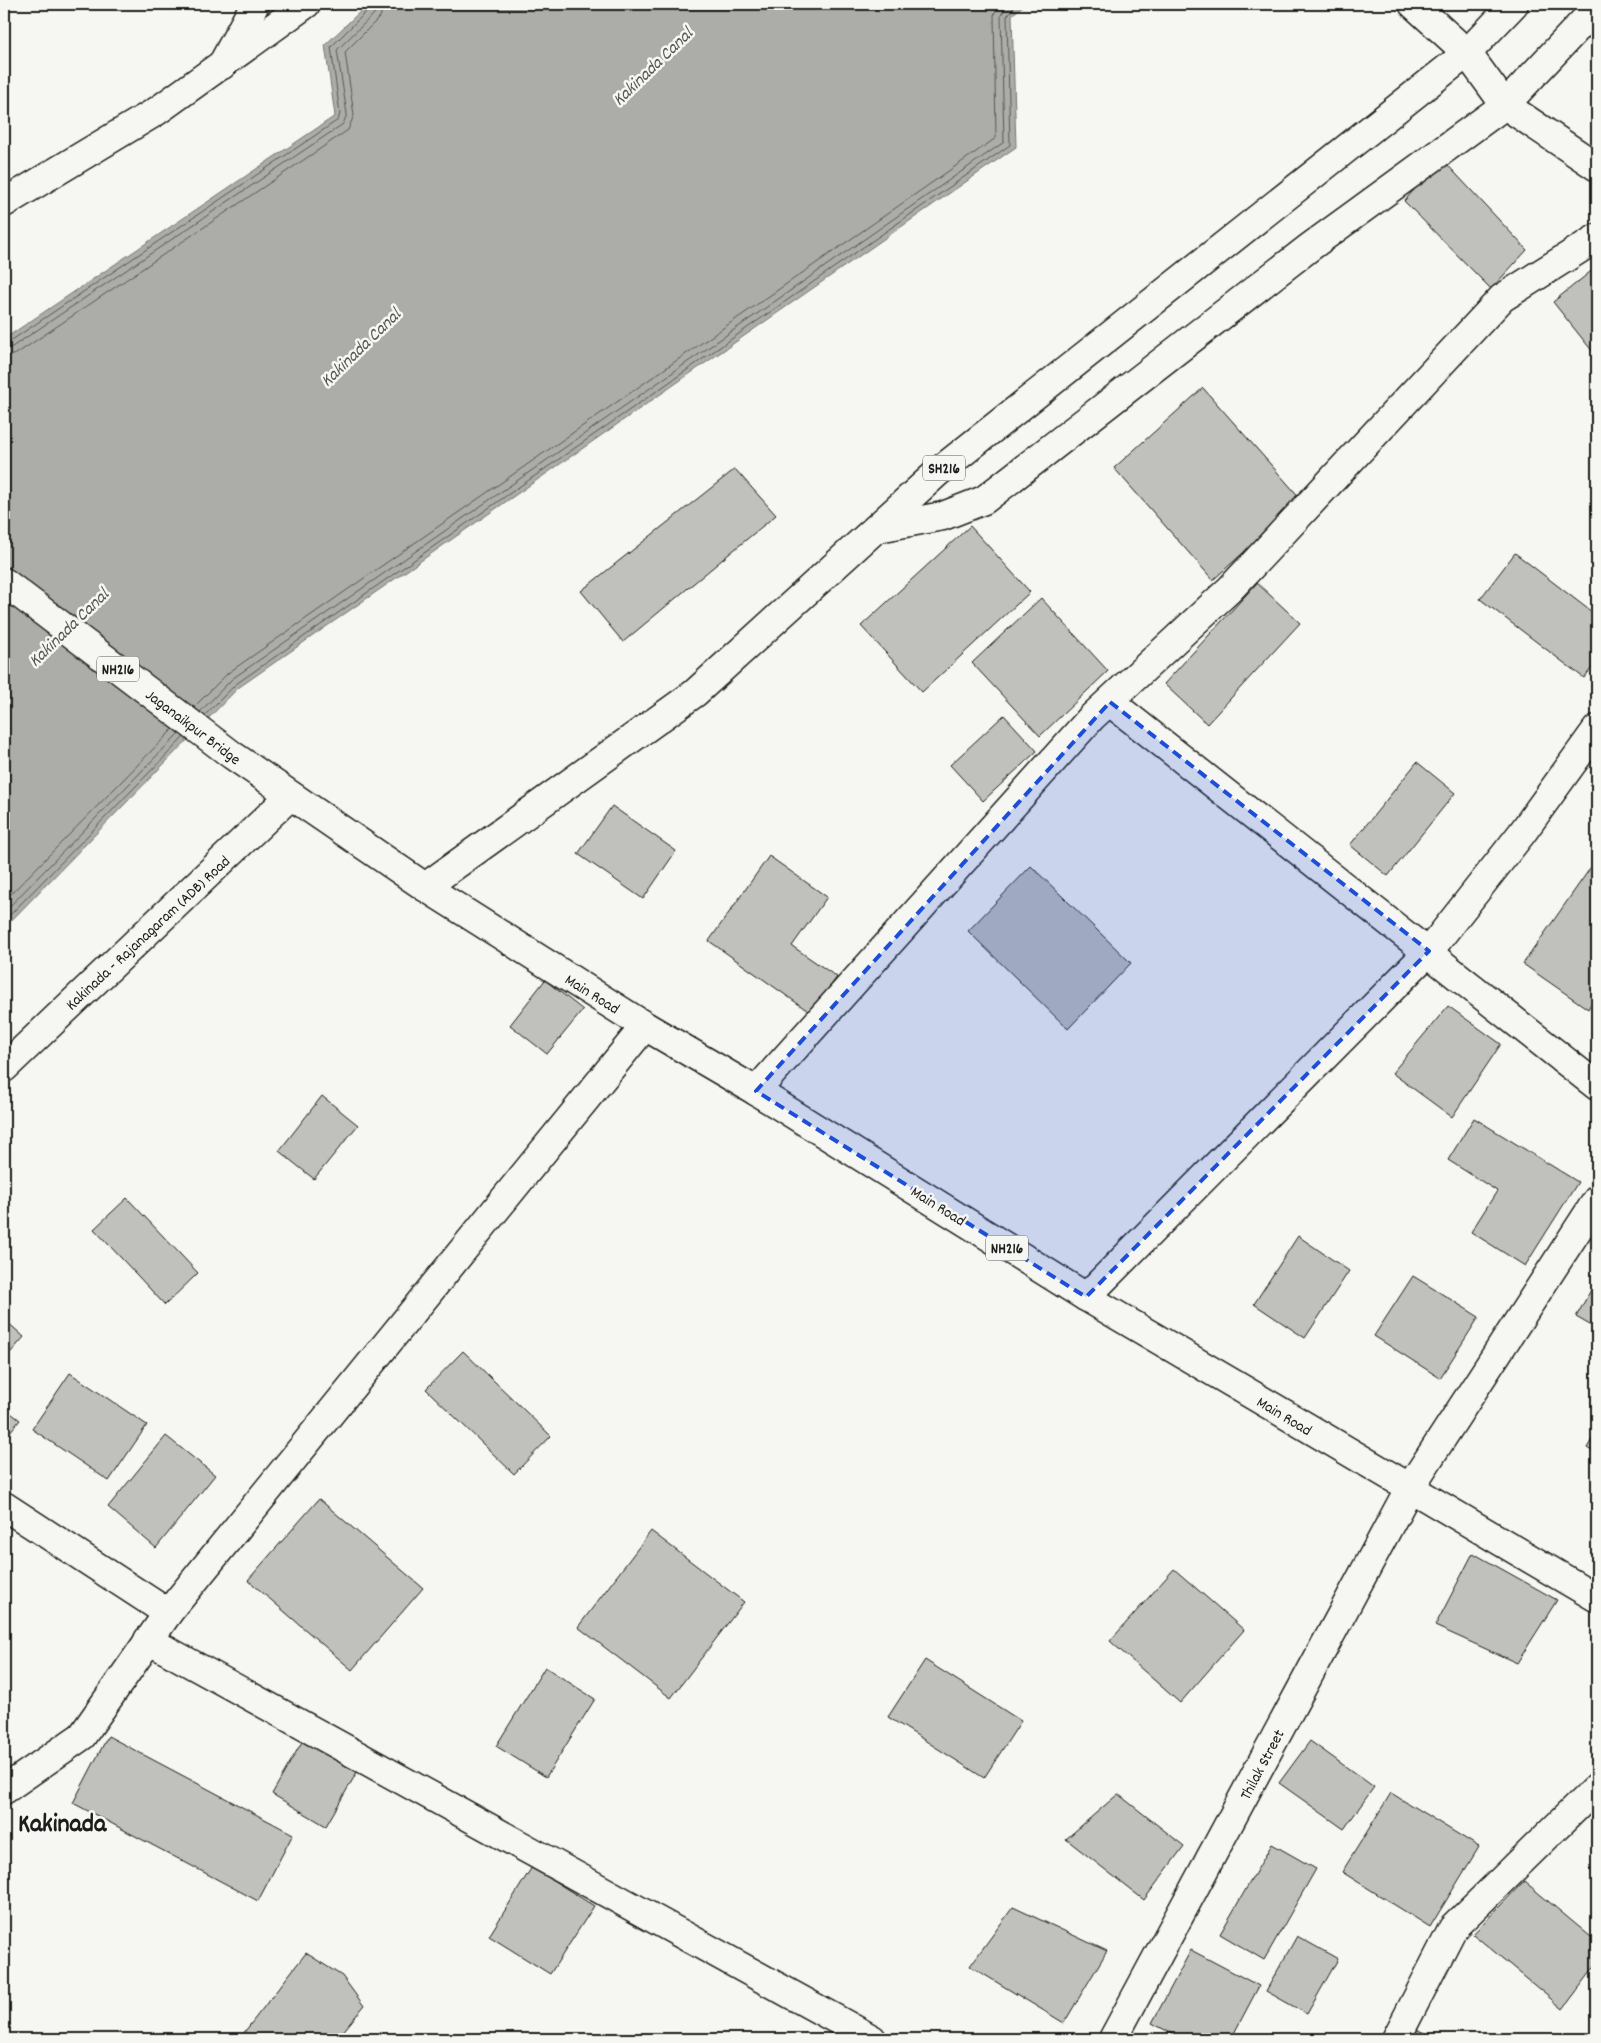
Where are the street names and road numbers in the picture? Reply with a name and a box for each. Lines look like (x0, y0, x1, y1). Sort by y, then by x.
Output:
road number: SH216 (923, 456, 965, 480)
road number: NH216 (97, 656, 139, 682)
street label: Jaganaikpur Bridge (140, 684, 245, 772)
street label: Kakinada - Rajanagaram (ADB) Road (61, 851, 236, 1016)
street label: Main Road (560, 969, 624, 1021)
street label: Main Road (906, 1181, 970, 1233)
road number: NH216 (986, 1236, 1028, 1260)
street label: Main Road (1252, 1392, 1316, 1443)
street label: Thilak Street (1235, 1726, 1291, 1805)

